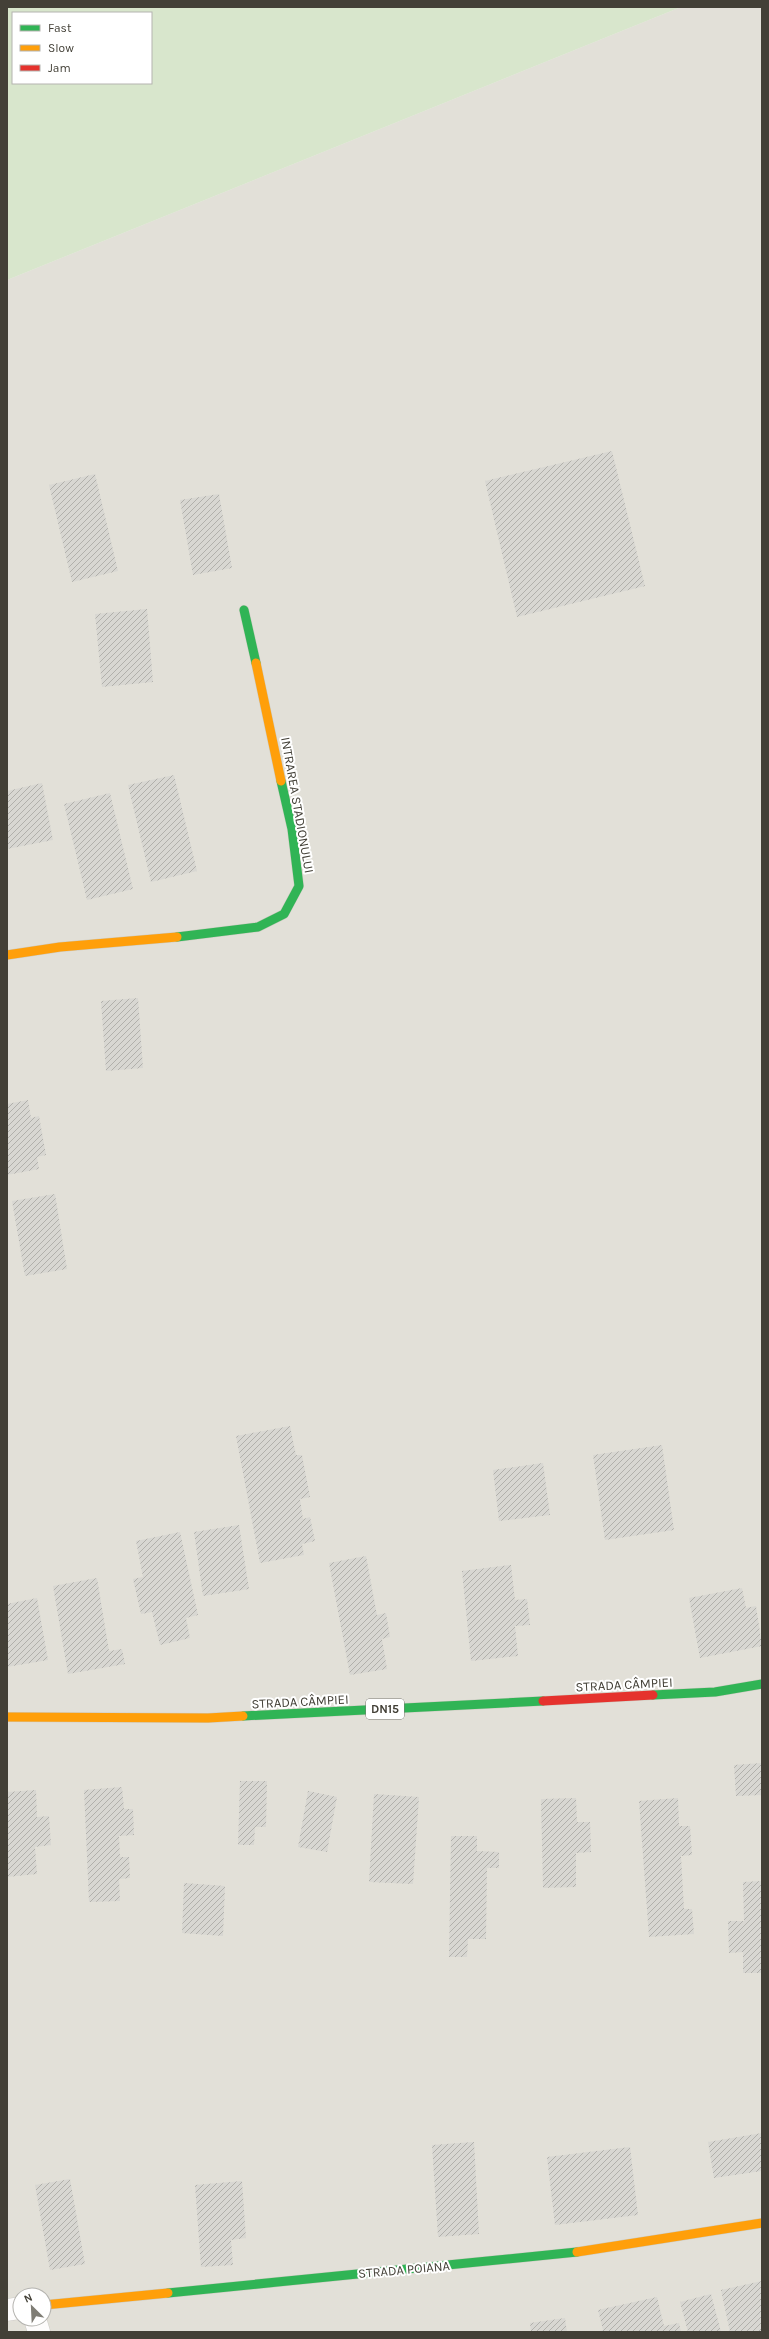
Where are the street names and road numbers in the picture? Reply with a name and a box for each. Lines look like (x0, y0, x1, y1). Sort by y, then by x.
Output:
street label: INTRAREA STADIONULUI (278, 736, 317, 874)
street label: STRADA CÂMPIEI (575, 1673, 673, 1695)
street label: STRADA CÂMPIEI (251, 1690, 349, 1712)
road number: DN15 (366, 1699, 404, 1719)
street label: STRADA POIANA (358, 2258, 451, 2281)

